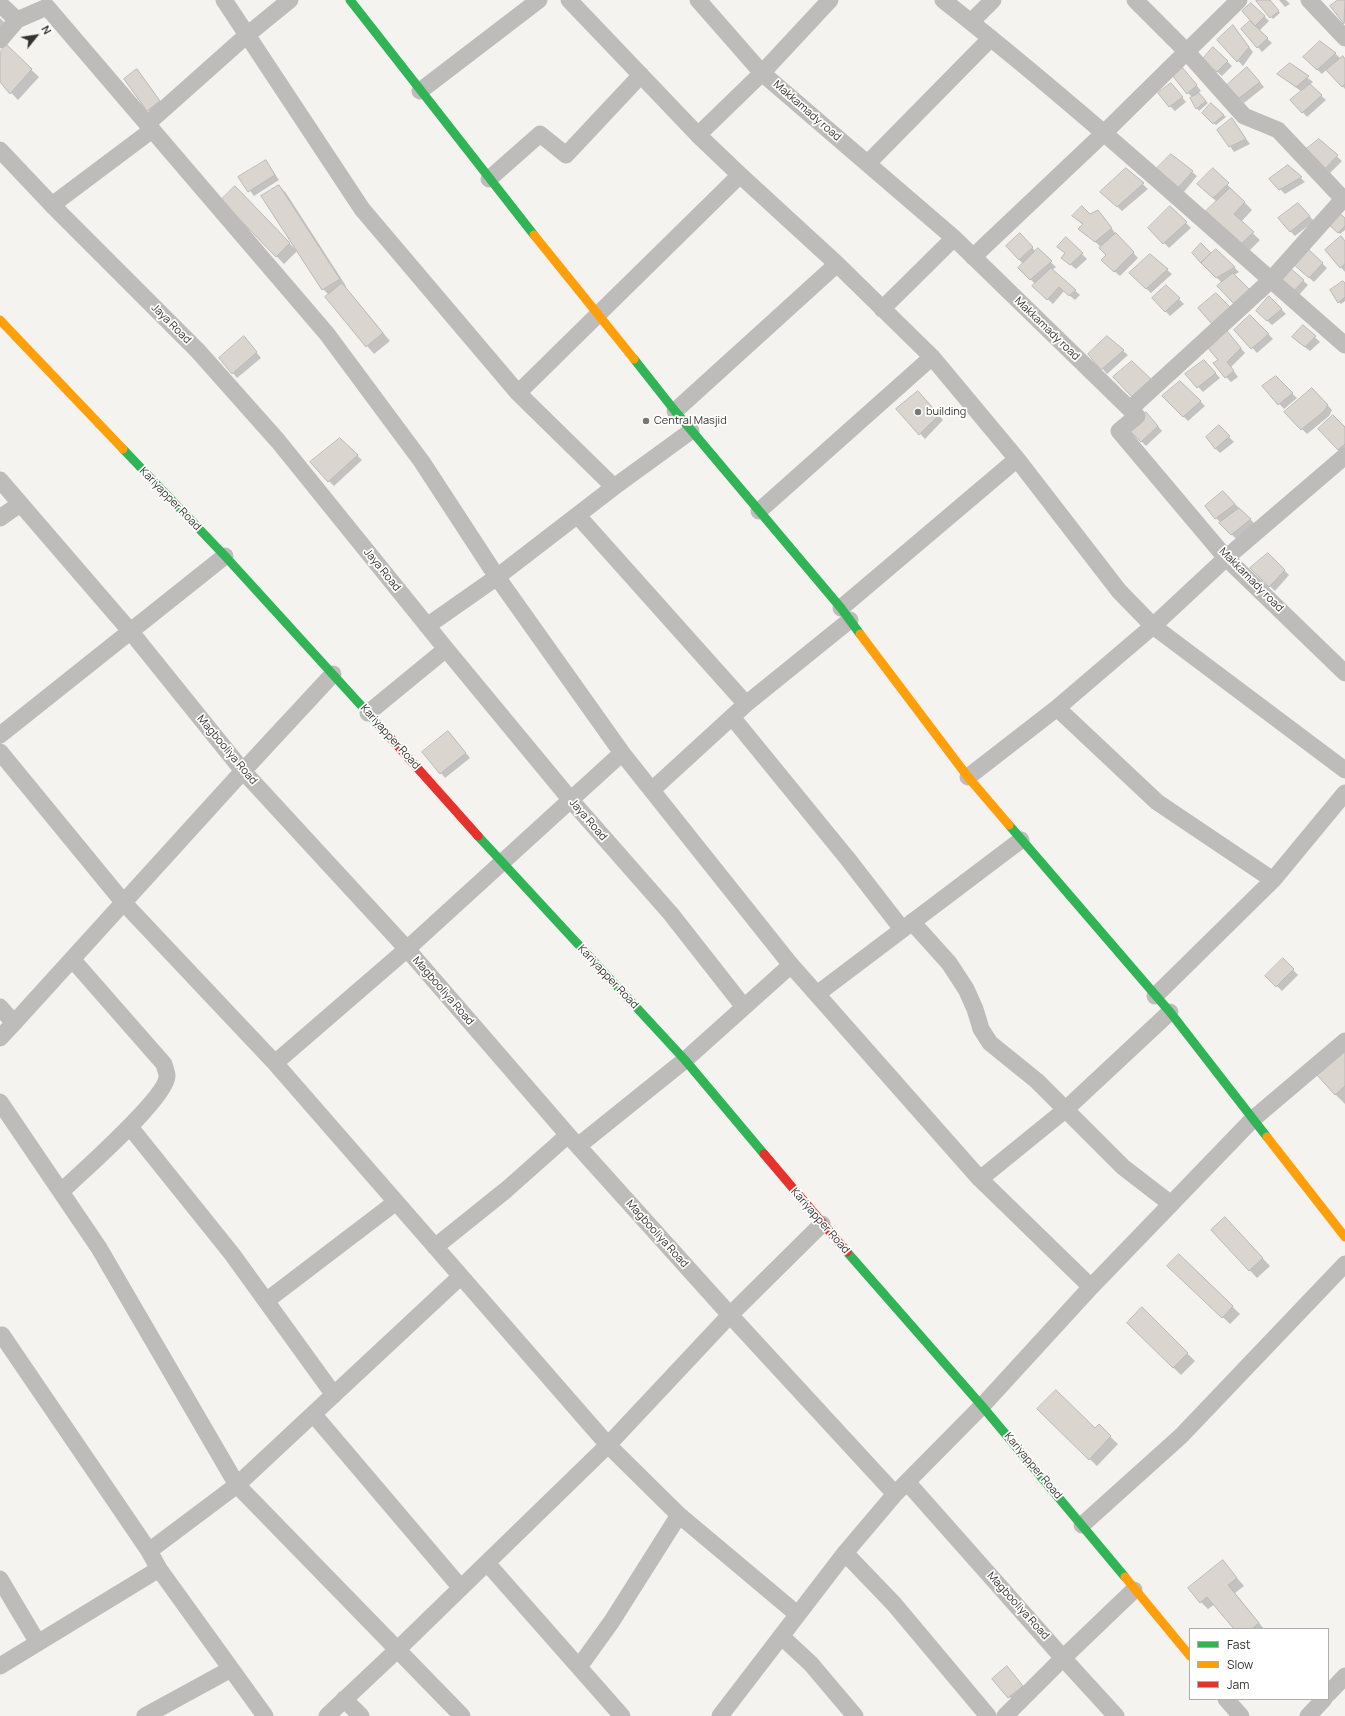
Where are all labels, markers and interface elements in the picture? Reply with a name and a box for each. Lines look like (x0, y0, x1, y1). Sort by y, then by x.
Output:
north arrow (16, 16, 56, 56)
text: N (38, 23, 55, 37)
street label: Makkamady road (770, 78, 844, 144)
street label: Makkamady road (1012, 295, 1082, 363)
street label: Jaya Road (148, 301, 194, 347)
place label: building (926, 405, 966, 419)
marker: building (913, 407, 923, 417)
place label: Central Masjid (654, 414, 727, 428)
marker: Central Masjid (641, 416, 651, 426)
street label: Kariyapper Road (137, 465, 203, 533)
street label: Makkamady road (1216, 545, 1286, 615)
street label: Jaya Road (361, 546, 403, 594)
street label: Kariyapper Road (357, 702, 423, 772)
street label: Magbooliya Road (194, 713, 260, 787)
street label: Jaya Road (566, 796, 610, 844)
street label: Kariyapper Road (575, 942, 641, 1012)
street label: Magbooliya Road (410, 954, 476, 1028)
street label: Kariyapper Road (788, 1186, 852, 1256)
street label: Magbooliya Road (623, 1197, 691, 1271)
street label: Kariyapper Road (1001, 1430, 1065, 1502)
street label: Magbooliya Road (984, 1569, 1052, 1643)
legend (1189, 1628, 1329, 1700)
text: Fast (1227, 1636, 1251, 1653)
text: Slow (1227, 1656, 1253, 1673)
text: Jam (1227, 1676, 1249, 1693)

